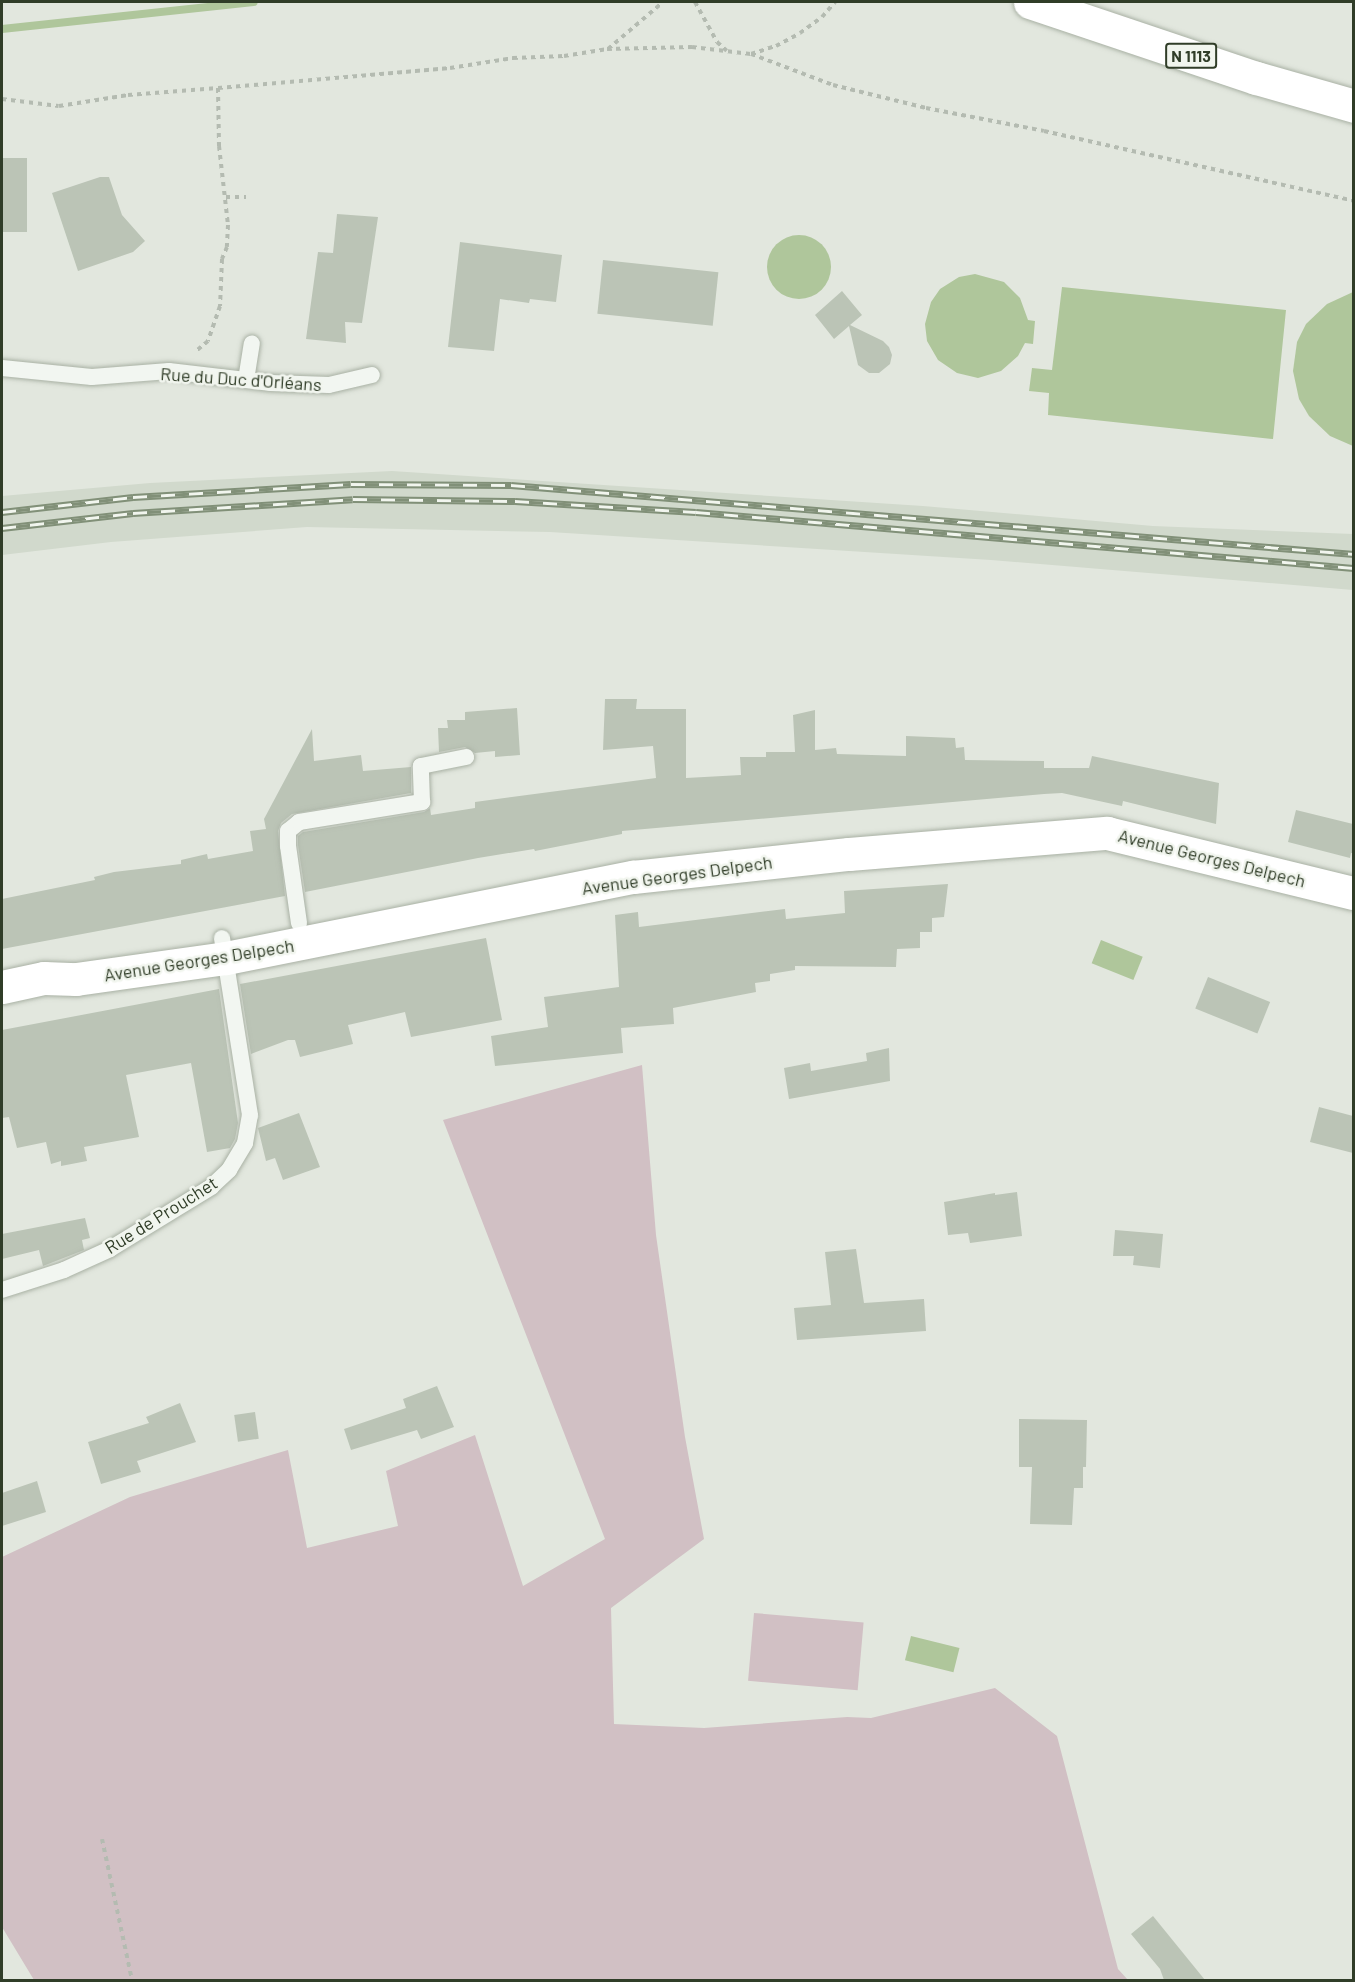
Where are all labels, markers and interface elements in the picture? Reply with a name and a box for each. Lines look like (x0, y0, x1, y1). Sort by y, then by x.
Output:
road number: N 1113 (1164, 43, 1218, 69)
street label: Rue du Duc d'Orléans (160, 363, 322, 395)
street label: Avenue Georges Delpech (1116, 824, 1308, 892)
street label: Avenue Georges Delpech (580, 851, 774, 899)
street label: Avenue Georges Delpech (102, 934, 296, 986)
street label: Rue de Prouchet (101, 1172, 221, 1258)

